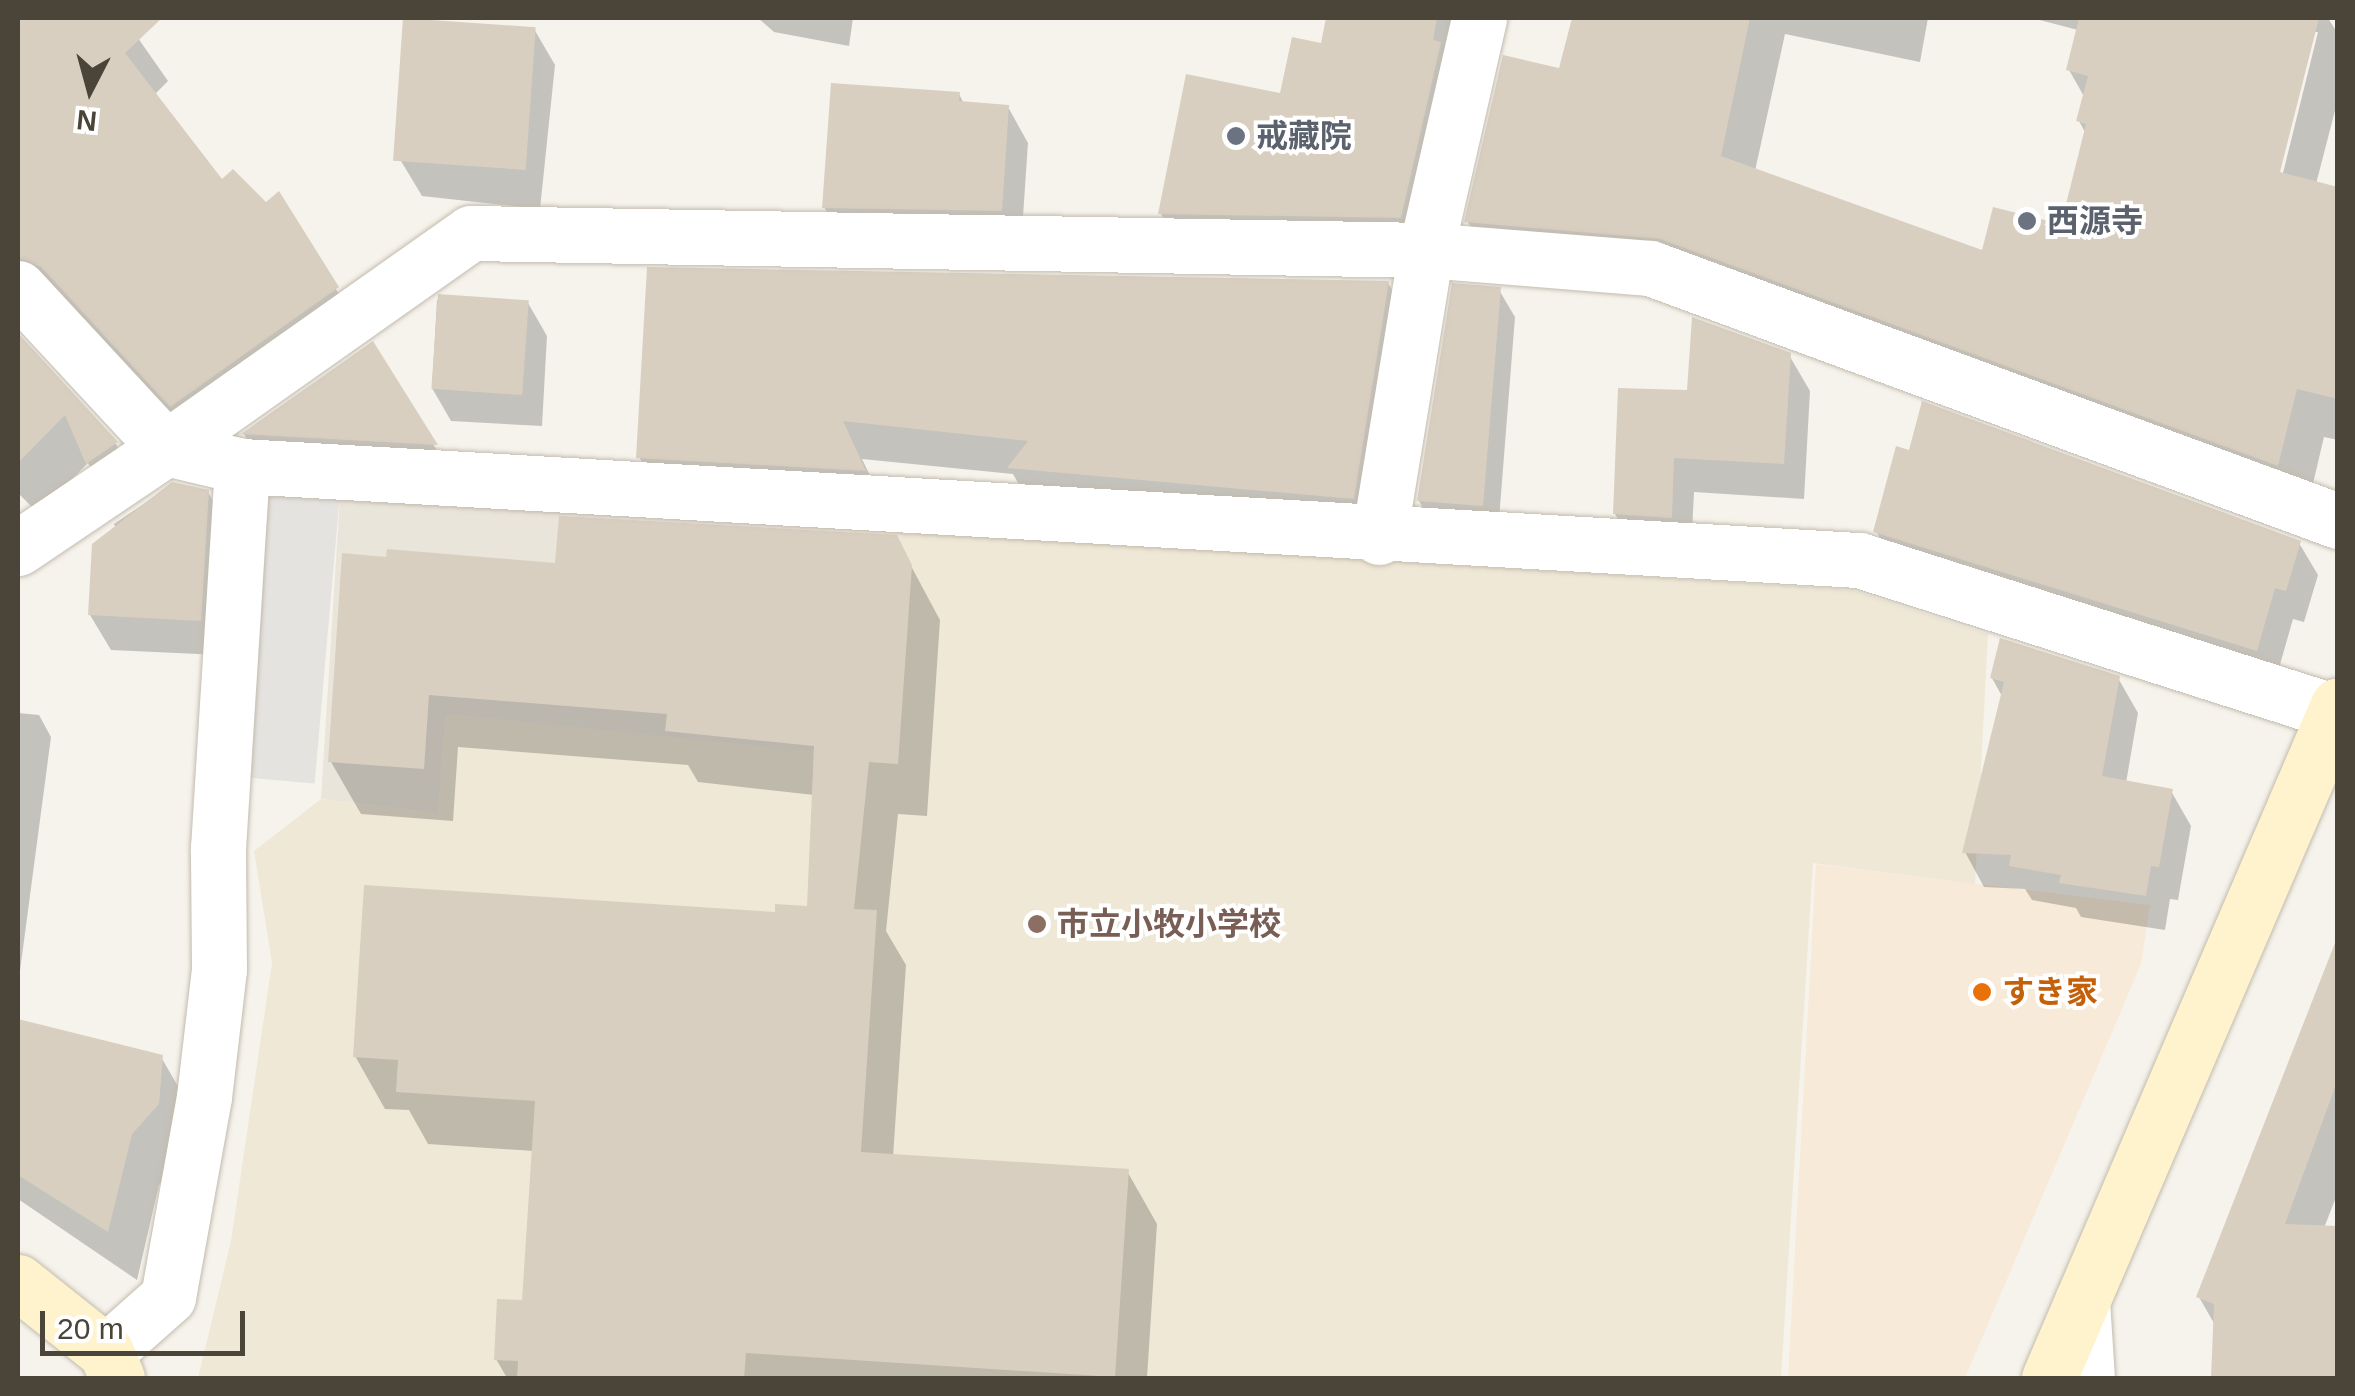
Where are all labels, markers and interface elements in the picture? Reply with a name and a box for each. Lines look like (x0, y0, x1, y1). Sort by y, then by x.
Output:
north arrow (40, 40, 140, 140)
text: N (75, 104, 99, 137)
place label: 戒藏院 (1256, 117, 1352, 155)
marker: 戒藏院 (1225, 125, 1247, 147)
place label: 西源寺 (2047, 202, 2143, 240)
marker: 西源寺 (2016, 210, 2038, 232)
place label: 市立小牧小学校 (1057, 905, 1281, 943)
marker: 市立小牧小学校 (1026, 913, 1048, 935)
place label: すき家 (2002, 973, 2098, 1011)
marker: すき家 (1971, 981, 1993, 1003)
scale bar (45, 1291, 250, 1353)
text: 20 m (57, 1312, 124, 1345)

